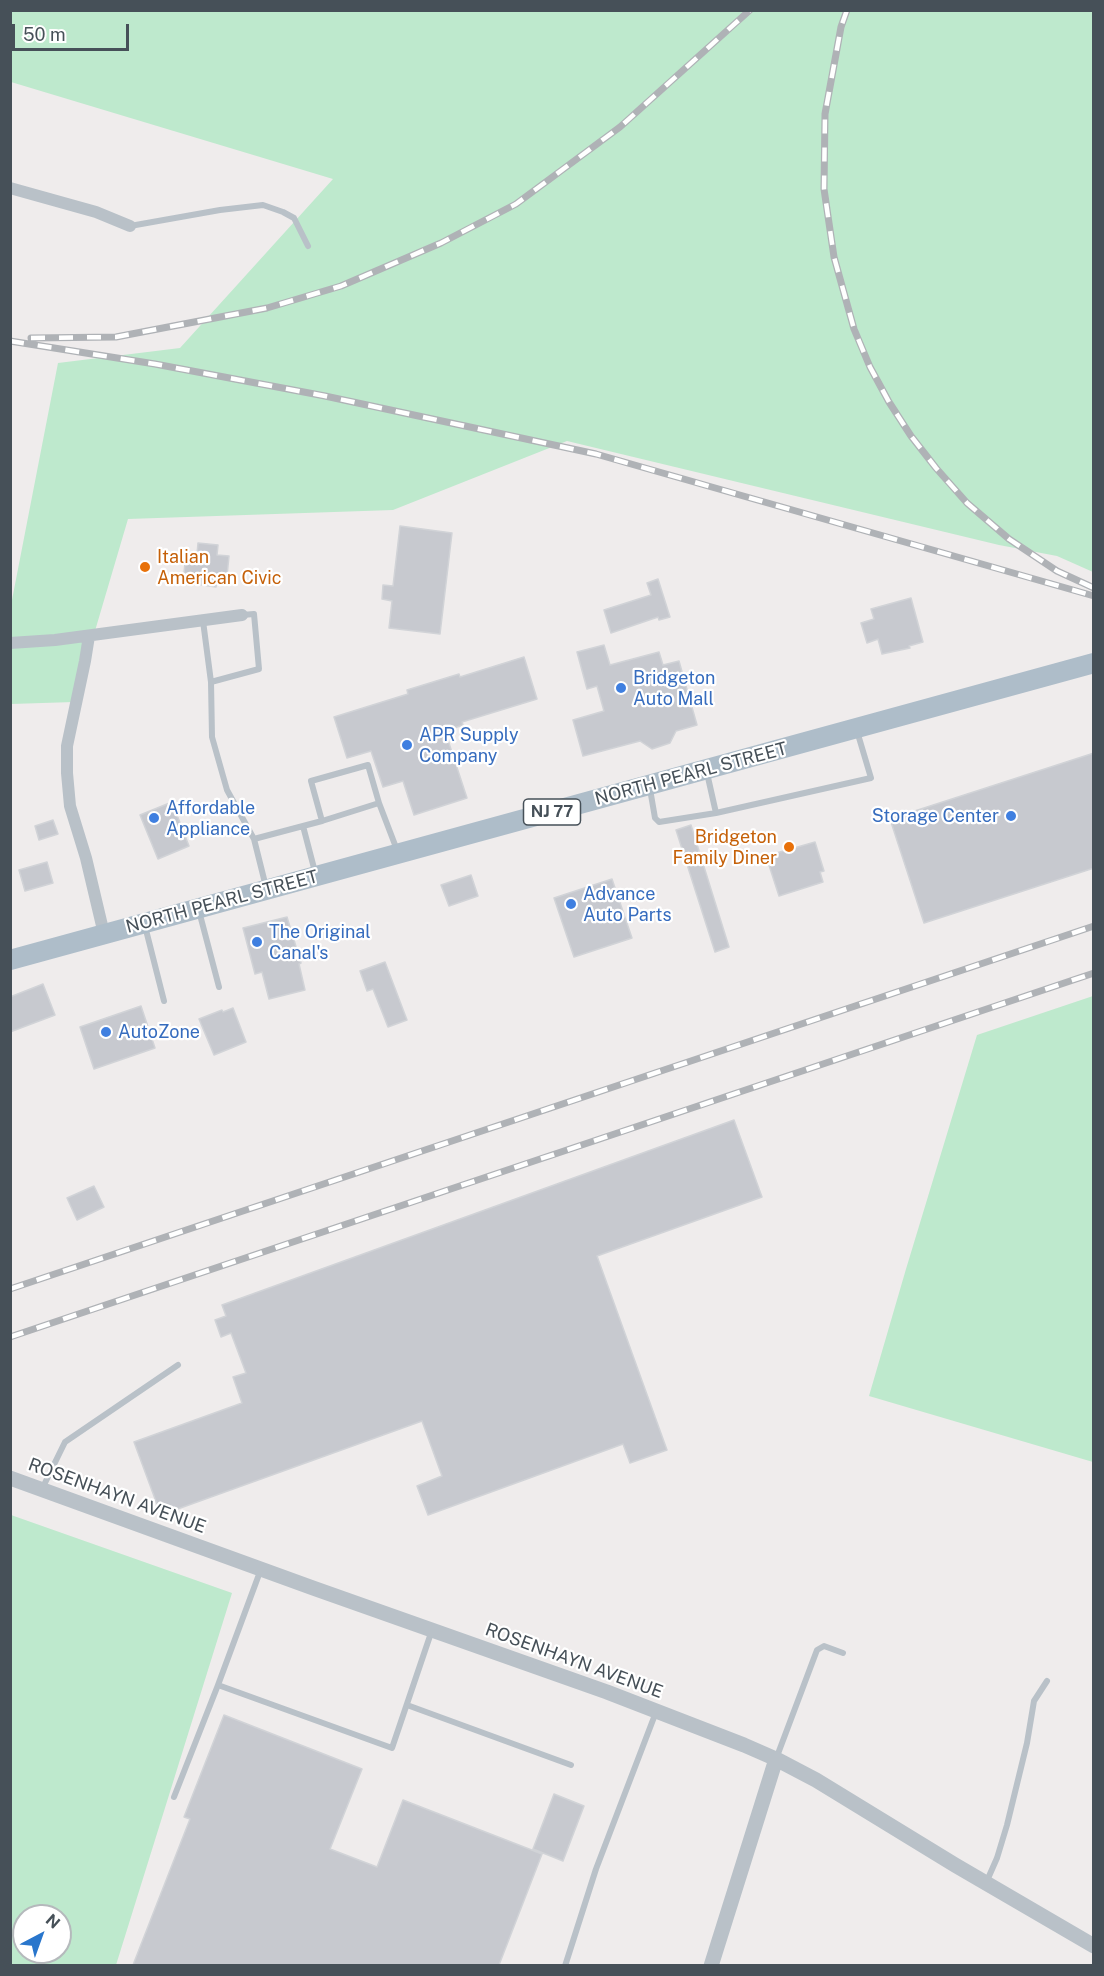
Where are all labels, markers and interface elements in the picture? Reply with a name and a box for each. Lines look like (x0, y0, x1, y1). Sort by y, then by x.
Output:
scale bar (15, 12, 132, 50)
text: 50 m (23, 24, 66, 45)
place label: Italian American Civic (157, 546, 282, 588)
marker: Italian American Civic (138, 560, 152, 574)
place label: Bridgeton Auto Mall (633, 667, 715, 710)
marker: Bridgeton Auto Mall (614, 681, 628, 695)
place label: APR Supply Company (419, 724, 519, 766)
marker: APR Supply Company (400, 738, 414, 752)
street label: NORTH PEARL STREET (593, 738, 789, 810)
place label: Affordable Appliance (166, 797, 255, 840)
road number: NJ 77 (524, 799, 580, 825)
place label: Storage Center (872, 805, 999, 827)
marker: Storage Center (1004, 809, 1018, 823)
marker: Affordable Appliance (147, 811, 161, 825)
place label: Bridgeton Family Diner (673, 826, 777, 868)
marker: Bridgeton Family Diner (782, 840, 796, 854)
street label: NORTH PEARL STREET (124, 866, 320, 938)
place label: Advance Auto Parts (583, 883, 671, 926)
marker: Advance Auto Parts (564, 897, 578, 911)
place label: The Original Canal's (269, 921, 371, 964)
marker: The Original Canal's (250, 935, 264, 949)
place label: AutoZone (118, 1021, 200, 1043)
marker: AutoZone (99, 1025, 113, 1039)
street label: ROSENHAYN AVENUE (25, 1454, 209, 1538)
street label: ROSENHAYN AVENUE (482, 1619, 666, 1703)
north arrow (12, 1904, 72, 1964)
text: N (42, 1910, 64, 1933)

